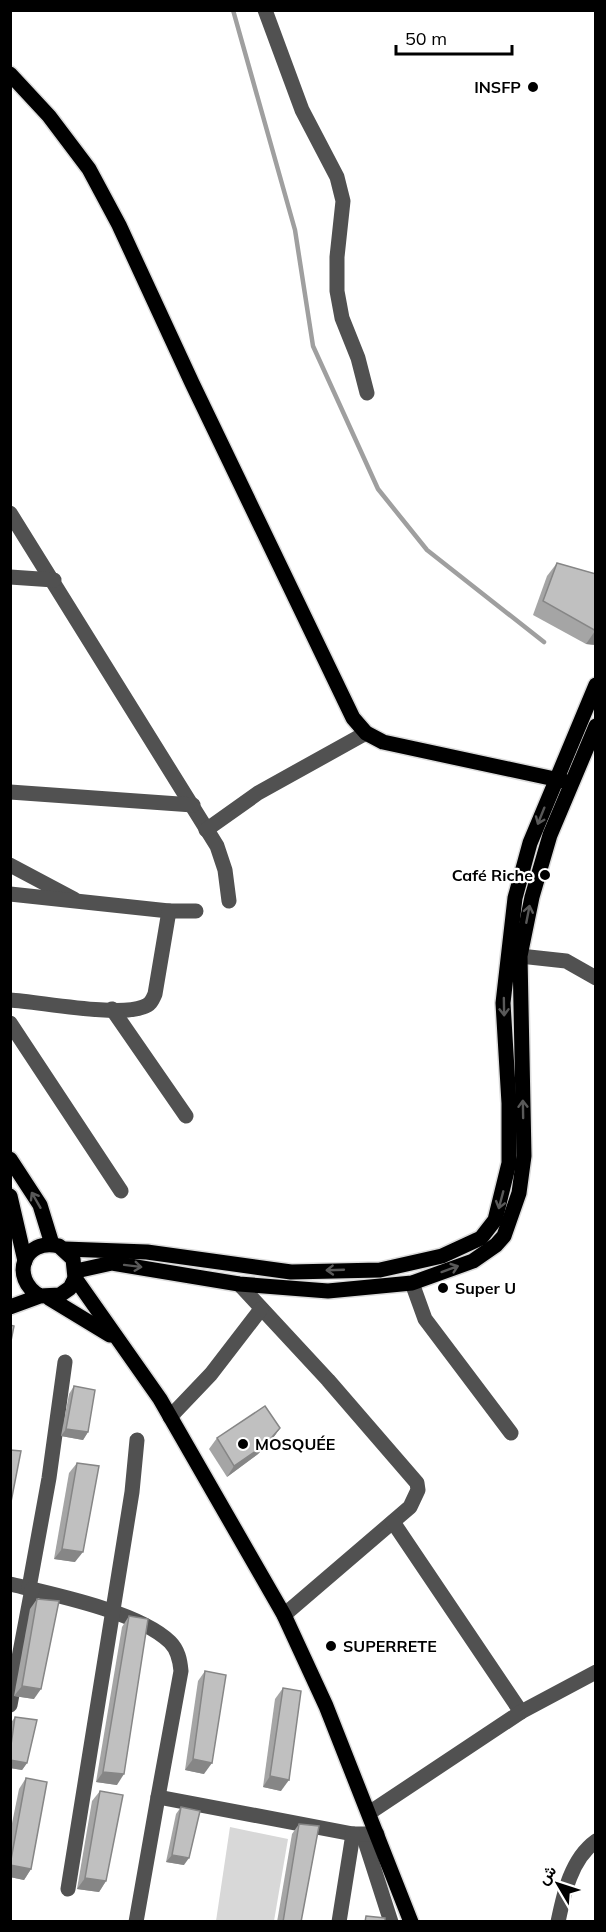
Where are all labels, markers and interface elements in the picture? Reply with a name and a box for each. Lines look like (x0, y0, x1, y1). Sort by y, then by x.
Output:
scale bar (396, 18, 512, 56)
text: 50 m (405, 27, 447, 50)
place label: INSFP (474, 77, 521, 97)
marker: INSFP (526, 80, 540, 94)
one-way arrow (535, 807, 546, 825)
place label: Café Riche (452, 865, 533, 885)
marker: Café Riche (538, 868, 552, 882)
one-way arrow (523, 905, 534, 925)
one-way arrow (498, 996, 510, 1016)
one-way arrow (517, 1099, 529, 1119)
one-way arrow (495, 1191, 506, 1210)
one-way arrow (29, 1192, 41, 1209)
one-way arrow (123, 1261, 143, 1272)
one-way arrow (440, 1263, 459, 1274)
one-way arrow (326, 1264, 345, 1276)
place label: Super U (455, 1278, 516, 1298)
marker: Super U (436, 1281, 450, 1295)
place label: MOSQUÉE (255, 1434, 335, 1454)
marker: MOSQUÉE (236, 1437, 250, 1451)
place label: SUPERRETE (343, 1636, 437, 1656)
marker: SUPERRETE (324, 1639, 338, 1653)
north arrow (528, 1854, 588, 1914)
text: ش (533, 1861, 560, 1888)

